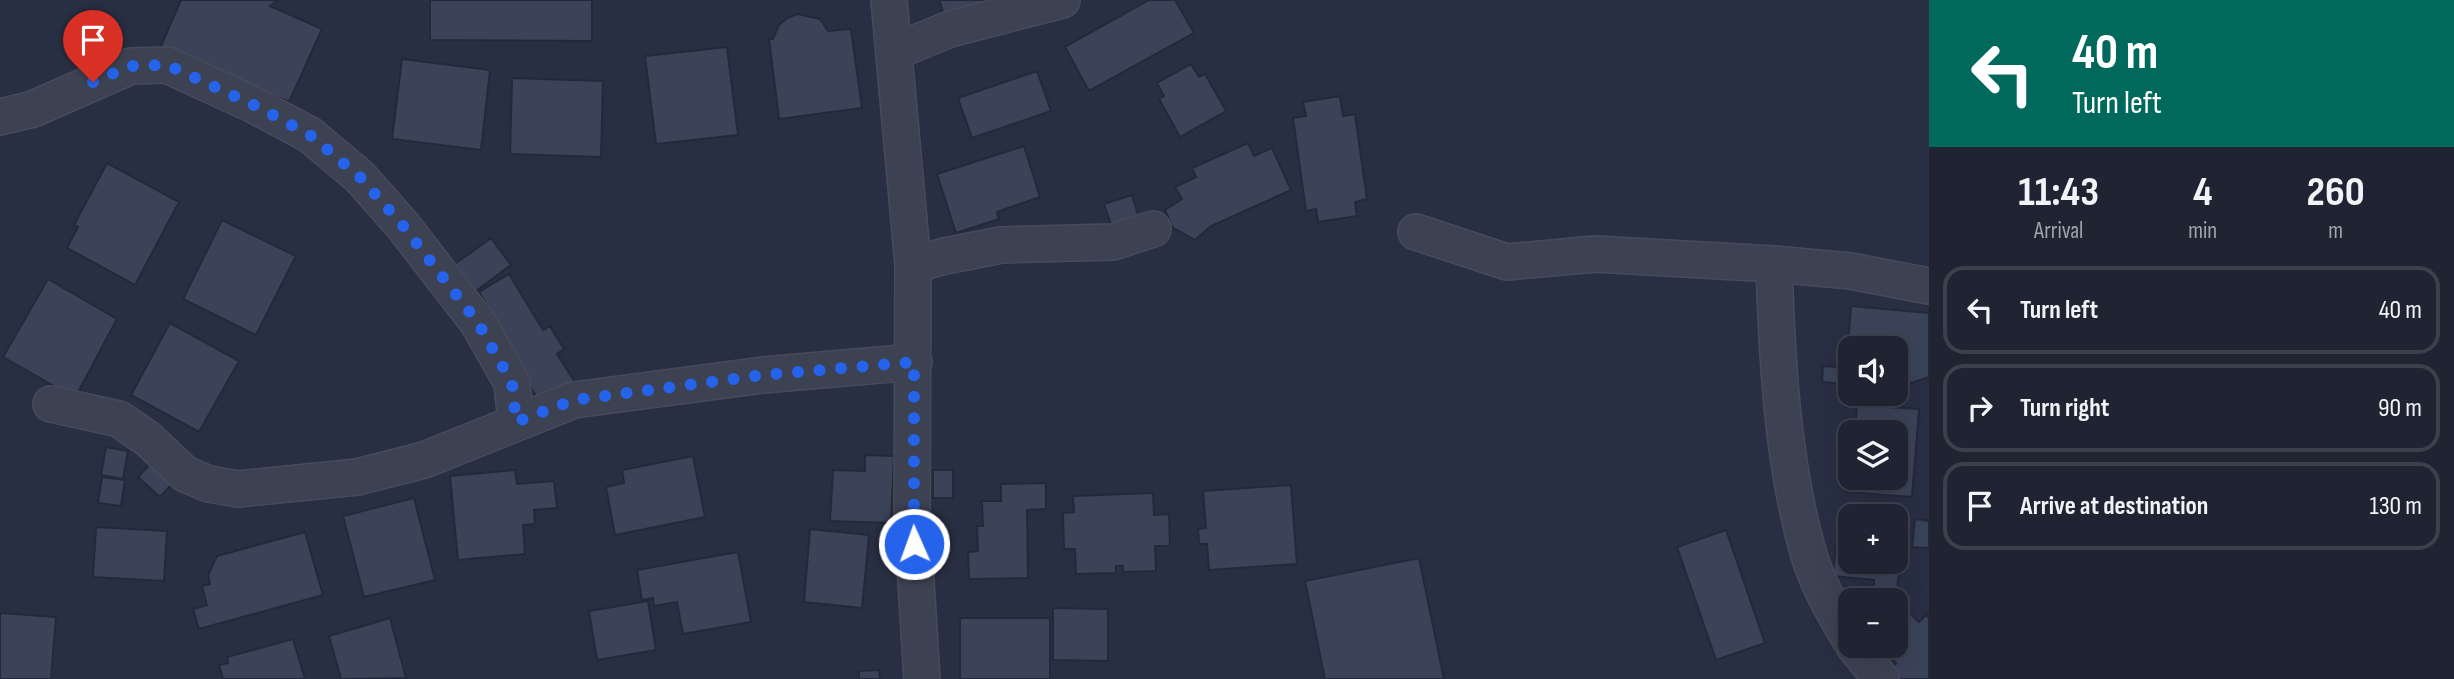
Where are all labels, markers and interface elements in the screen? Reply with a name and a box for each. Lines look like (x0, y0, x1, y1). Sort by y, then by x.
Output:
pin (63, 10, 123, 82)
icon: arrive (74, 21, 112, 59)
text: 40 m (2072, 24, 2158, 83)
icon: left (1957, 28, 2048, 119)
text: Turn left (2072, 84, 2162, 123)
text: 11:43 (2018, 167, 2099, 218)
text: 4 (2193, 167, 2213, 218)
text: 260 (2307, 167, 2365, 218)
text: Arrival (2034, 217, 2083, 245)
text: min (2188, 217, 2217, 245)
text: m (2328, 217, 2343, 245)
icon: left (1961, 291, 1999, 329)
text: Turn left (2020, 295, 2098, 326)
text: 40 m (2379, 295, 2422, 326)
map controls (1838, 336, 1908, 658)
button: sound (1838, 336, 1908, 406)
icon: right (1961, 389, 1999, 427)
text: Turn right (2020, 393, 2109, 424)
text: 90 m (2378, 393, 2422, 424)
button: layers (1838, 420, 1908, 490)
icon: arrive (1961, 487, 1999, 525)
text: Arrive at destination (2020, 491, 2208, 522)
text: 130 m (2370, 491, 2422, 522)
button: + (1838, 504, 1908, 574)
position arrow (877, 507, 951, 581)
button: − (1838, 588, 1908, 658)

